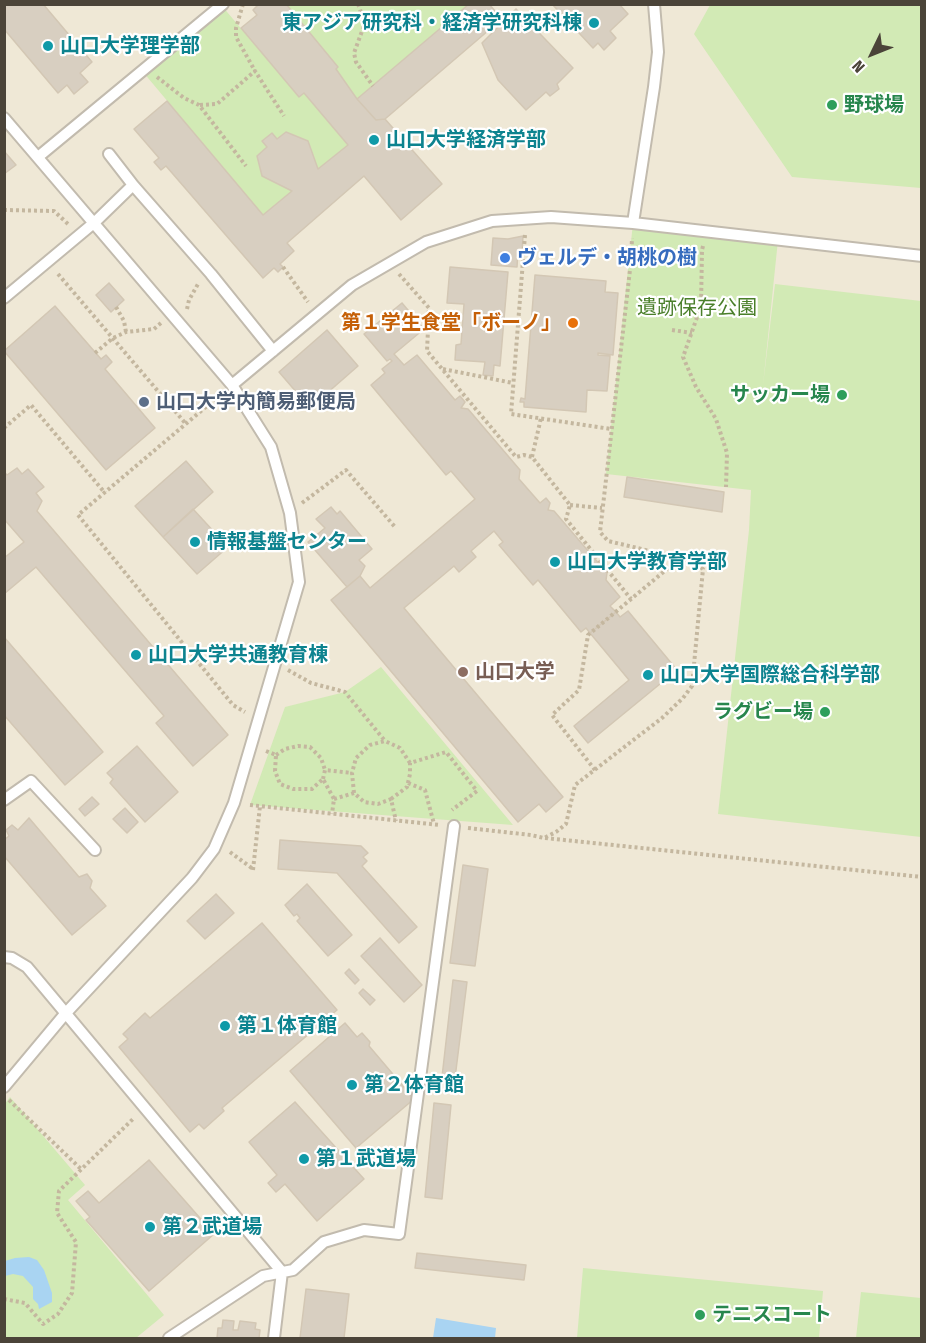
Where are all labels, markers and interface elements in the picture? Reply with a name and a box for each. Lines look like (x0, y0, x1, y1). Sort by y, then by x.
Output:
place label: 東アジア研究科・経済学研究科棟 (282, 11, 582, 35)
marker: 東アジア研究科・経済学研究科棟 (587, 16, 601, 30)
north arrow (842, 24, 902, 84)
place label: 山口大学理学部 (60, 34, 200, 58)
marker: 山口大学理学部 (41, 39, 55, 53)
text: N (848, 57, 869, 77)
place label: 野球場 (844, 93, 904, 117)
marker: 野球場 (825, 98, 839, 112)
place label: 山口大学経済学部 (386, 128, 546, 152)
marker: 山口大学経済学部 (367, 133, 381, 147)
place label: ヴェルデ・胡桃の樹 (517, 246, 697, 270)
marker: ヴェルデ・胡桃の樹 (498, 251, 512, 265)
park label: 遺跡保存公園 (637, 296, 757, 320)
place label: 第１学生食堂「ボーノ」 (341, 311, 561, 335)
marker: 第１学生食堂「ボーノ」 (566, 316, 580, 330)
place label: サッカー場 (730, 383, 830, 407)
marker: サッカー場 (835, 388, 849, 402)
place label: 山口大学内簡易郵便局 (156, 390, 356, 414)
marker: 山口大学内簡易郵便局 (137, 395, 151, 409)
place label: 情報基盤センター (207, 530, 367, 554)
marker: 情報基盤センター (188, 535, 202, 549)
place label: 山口大学教育学部 (567, 550, 727, 574)
marker: 山口大学教育学部 (548, 555, 562, 569)
place label: 山口大学共通教育棟 (148, 643, 328, 667)
marker: 山口大学共通教育棟 (129, 648, 143, 662)
place label: 山口大学 (475, 660, 555, 684)
place label: 山口大学国際総合科学部 (660, 663, 880, 687)
marker: 山口大学 (456, 665, 470, 679)
marker: 山口大学国際総合科学部 (641, 668, 655, 682)
place label: ラグビー場 (713, 700, 813, 724)
marker: ラグビー場 (818, 705, 832, 719)
place label: 第１体育館 (237, 1014, 337, 1038)
marker: 第１体育館 (218, 1019, 232, 1033)
place label: 第２体育館 (364, 1073, 464, 1097)
marker: 第２体育館 (345, 1078, 359, 1092)
place label: 第１武道場 (316, 1147, 416, 1171)
marker: 第１武道場 (297, 1152, 311, 1166)
place label: 第２武道場 (162, 1215, 262, 1239)
marker: 第２武道場 (143, 1220, 157, 1234)
place label: テニスコート (712, 1303, 832, 1327)
marker: テニスコート (693, 1308, 707, 1322)

